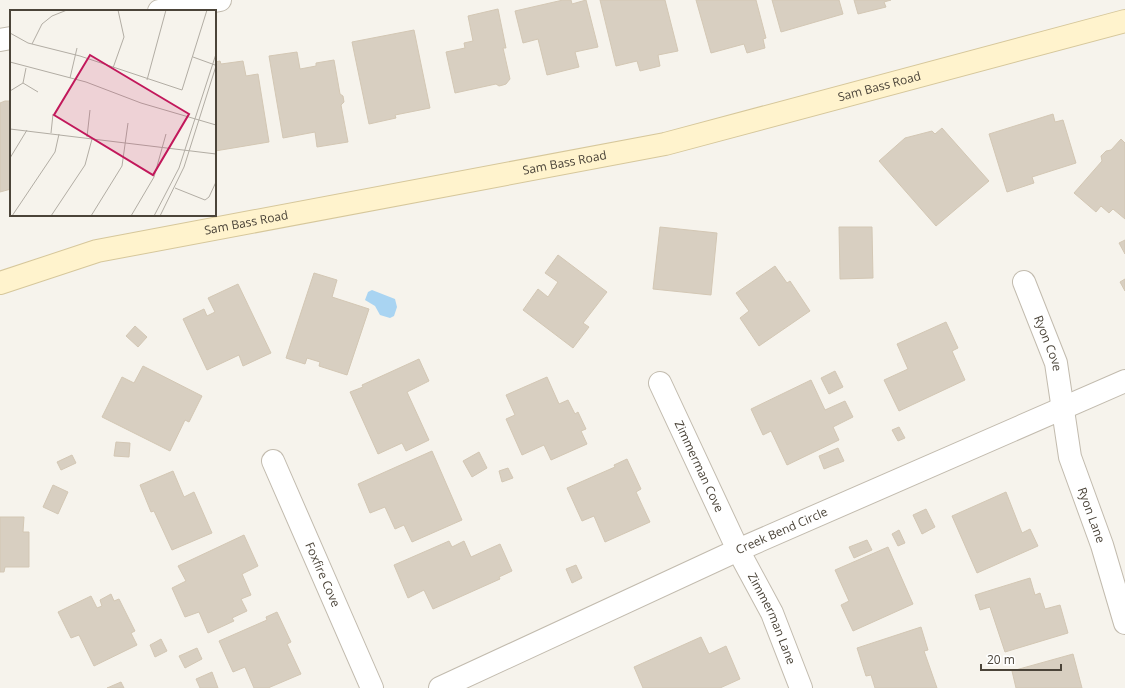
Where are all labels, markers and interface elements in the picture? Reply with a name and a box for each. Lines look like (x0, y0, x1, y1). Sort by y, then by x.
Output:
inset map (10, 10, 216, 216)
street label: Sam Bass Road (836, 67, 923, 105)
street label: Sam Bass Road (521, 146, 608, 179)
street label: Sam Bass Road (203, 206, 290, 239)
street label: Ryon Cove (1030, 313, 1066, 373)
street label: Zimmerman Cove (671, 417, 728, 515)
street label: Ryon Lane (1074, 485, 1110, 545)
street label: Creek Bend Circle (733, 503, 830, 558)
street label: Foxfire Cove (301, 539, 345, 610)
street label: Zimmerman Lane (744, 570, 800, 667)
scale bar (981, 646, 1061, 672)
text: 20 m (987, 651, 1015, 668)

